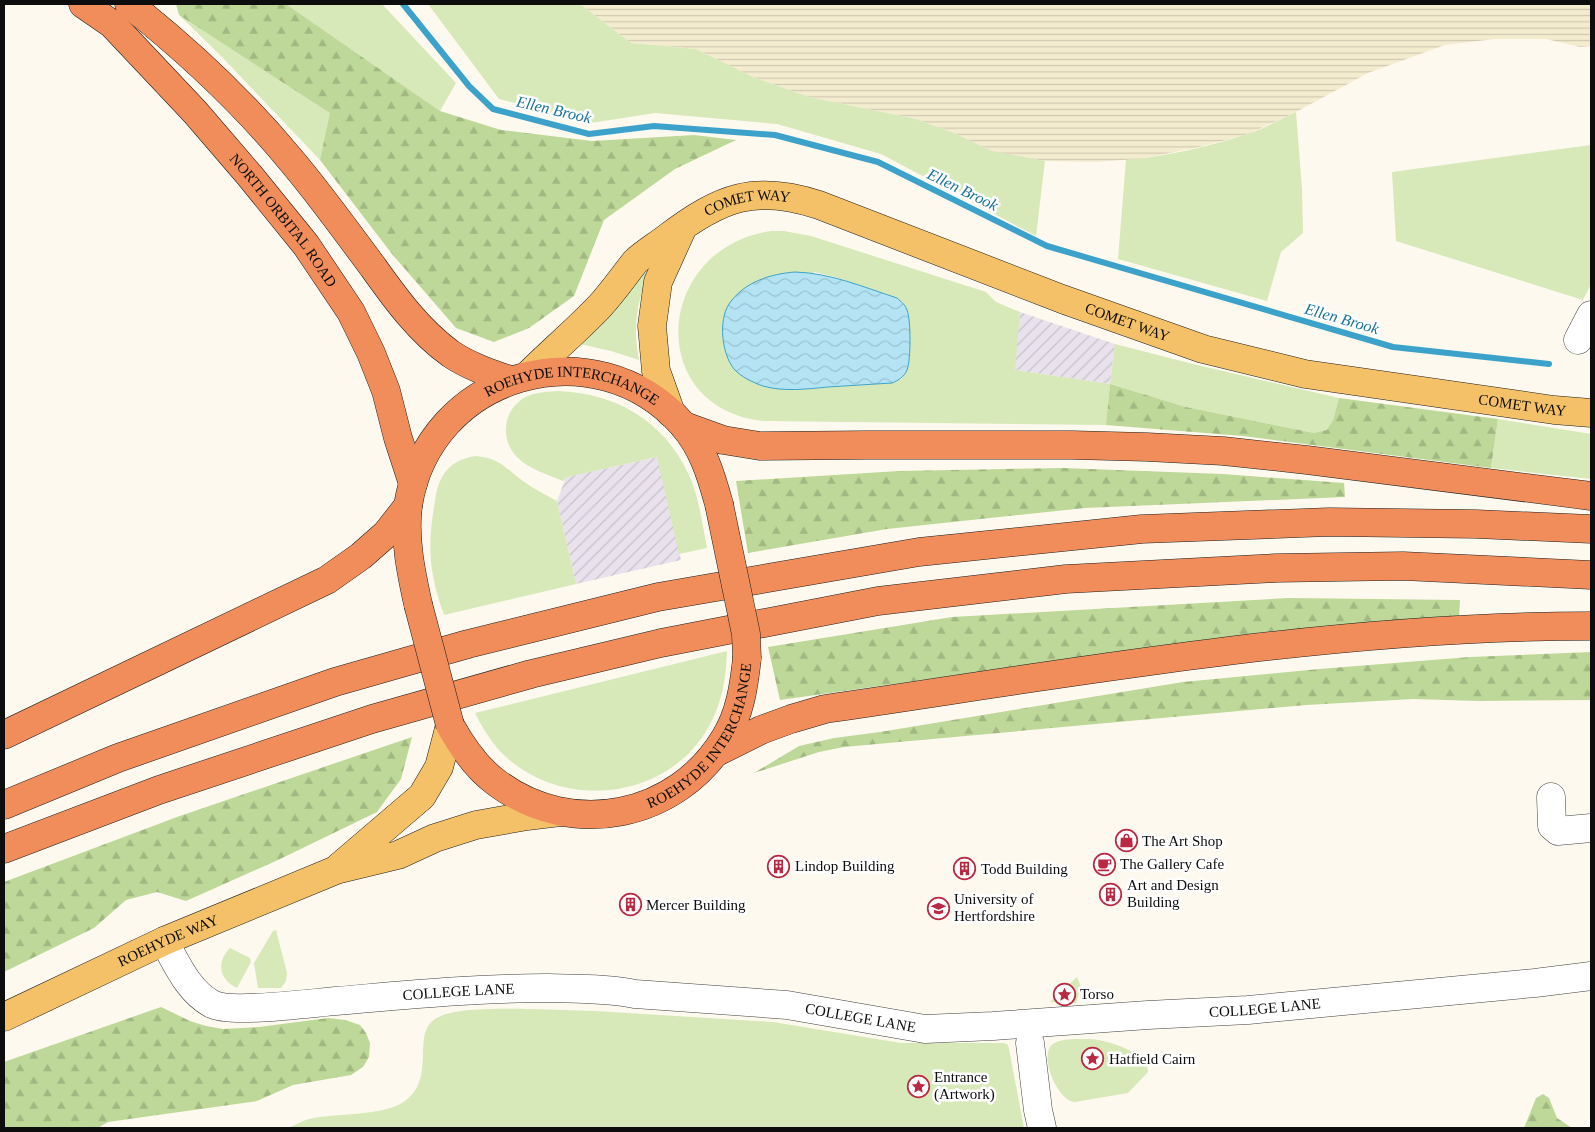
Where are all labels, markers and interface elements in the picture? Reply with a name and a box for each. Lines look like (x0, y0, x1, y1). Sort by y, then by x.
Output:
water label: Ellen Brook (514, 92, 594, 127)
street label: NORTH ORBITAL ROAD (227, 151, 340, 290)
water label: Ellen Brook (924, 165, 1002, 214)
street label: COMET WAY (701, 187, 791, 219)
street label: COMET WAY (1083, 300, 1172, 345)
water label: Ellen Brook (1302, 300, 1382, 337)
street label: ROEHYDE INTERCHANGE (482, 364, 662, 408)
street label: COMET WAY (1477, 391, 1567, 419)
street label: ROEHYDE INTERCHANGE (644, 662, 754, 811)
shop icon: The Art Shop (1114, 829, 1138, 853)
place label: The Art Shop (1142, 833, 1223, 849)
cafe icon: The Gallery Cafe (1092, 852, 1116, 876)
building icon: Lindop Building (767, 854, 791, 878)
place label: The Gallery Cafe (1120, 856, 1224, 872)
building icon: Todd Building (953, 857, 977, 881)
place label: Lindop Building (795, 858, 895, 874)
place label: Todd Building (981, 861, 1068, 877)
place label: Art and Design Building (1127, 877, 1219, 910)
building icon: Art and Design Building (1099, 882, 1123, 906)
place label: University of Hertfordshire (954, 891, 1035, 924)
building icon: Mercer Building (618, 893, 642, 917)
school or university icon: University of Hertfordshire (926, 896, 950, 920)
place label: Mercer Building (646, 897, 746, 913)
street label: ROEHYDE WAY (115, 911, 221, 970)
street label: COLLEGE LANE (402, 980, 515, 1003)
place icon: Torso (1052, 982, 1076, 1006)
place label: Torso (1080, 986, 1114, 1002)
street label: COLLEGE LANE (1209, 995, 1322, 1020)
street label: COLLEGE LANE (804, 1000, 917, 1035)
place icon: Hatfield Cairn (1081, 1047, 1105, 1071)
place label: Hatfield Cairn (1109, 1051, 1196, 1067)
place label: Entrance (Artwork) (934, 1069, 995, 1103)
place icon: Entrance (Artwork) (906, 1074, 930, 1098)

